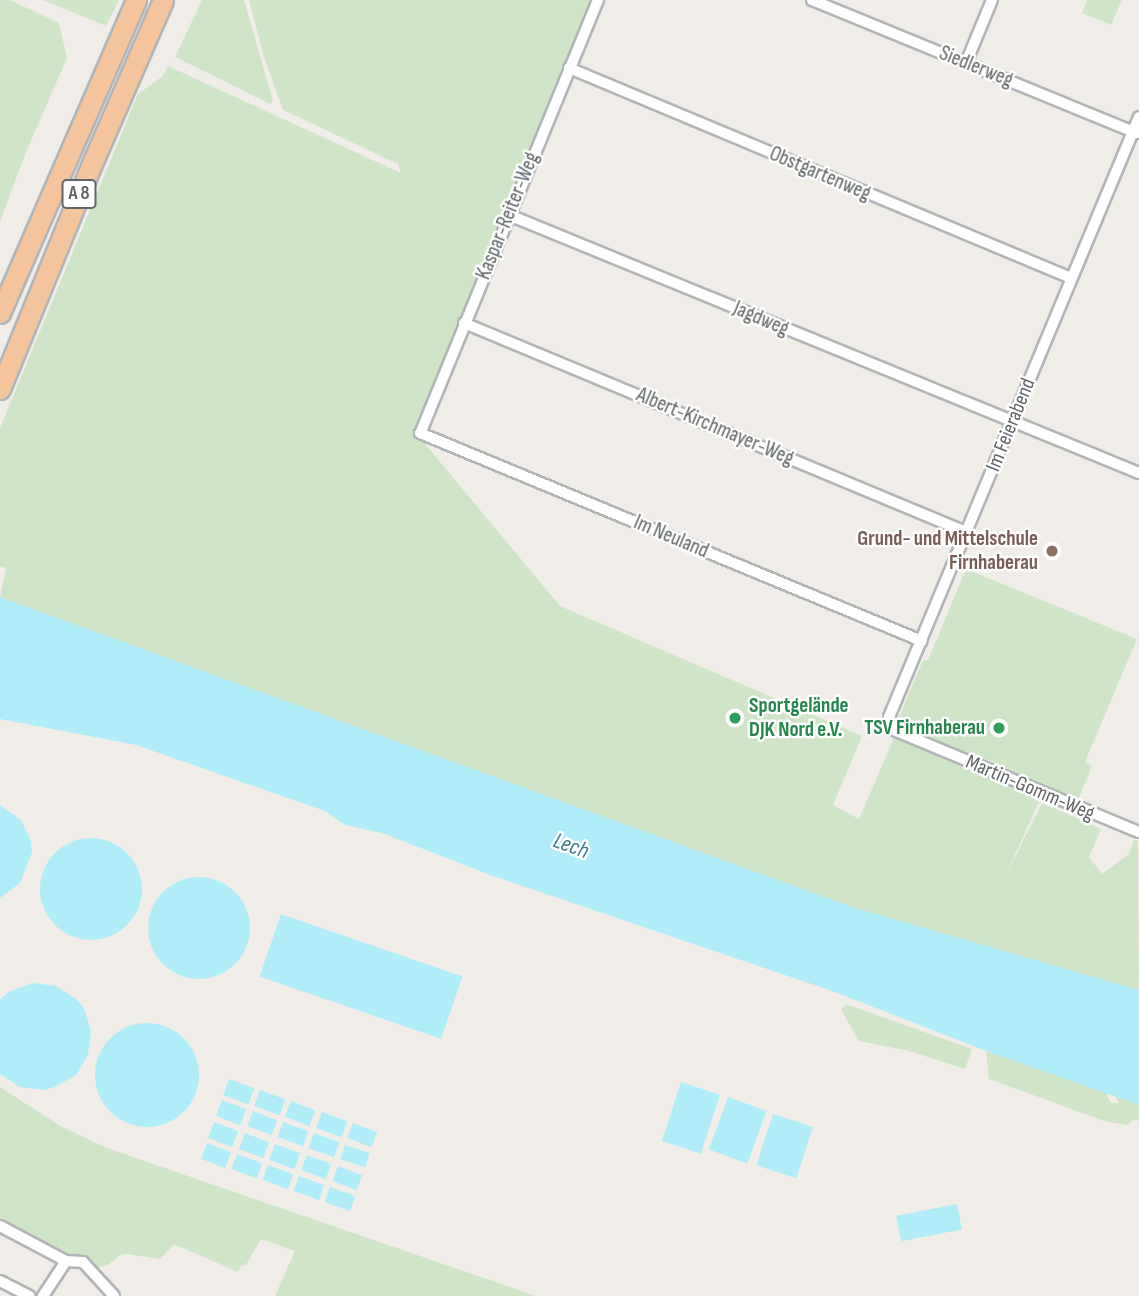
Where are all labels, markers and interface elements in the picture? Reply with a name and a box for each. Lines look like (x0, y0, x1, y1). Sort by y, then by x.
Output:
street label: Siedlerweg (935, 41, 1017, 93)
street label: Obstgartenweg (766, 141, 874, 207)
street label: Kaspar-Reiter-Weg (471, 149, 545, 283)
road number: A 8 (62, 178, 96, 210)
street label: Jagdweg (729, 296, 793, 342)
street label: Im Feierabend (981, 375, 1041, 475)
street label: Albert-Kirchmayer-Weg (633, 383, 797, 471)
street label: Im Neuland (630, 510, 712, 564)
place label: Grund- und Mittelschule Firnhaberau (857, 526, 1038, 576)
marker: Grund- und Mittelschule Firnhaberau (1044, 543, 1060, 559)
place label: Sportgelände DJK Nord e.V. (749, 693, 849, 743)
marker: Sportgelände DJK Nord e.V. (727, 710, 743, 726)
place label: TSV Firnhaberau (864, 715, 985, 741)
marker: TSV Firnhaberau (991, 720, 1007, 736)
street label: Martin-Gomm-Weg (962, 750, 1098, 826)
water label: Lech (550, 827, 592, 865)

